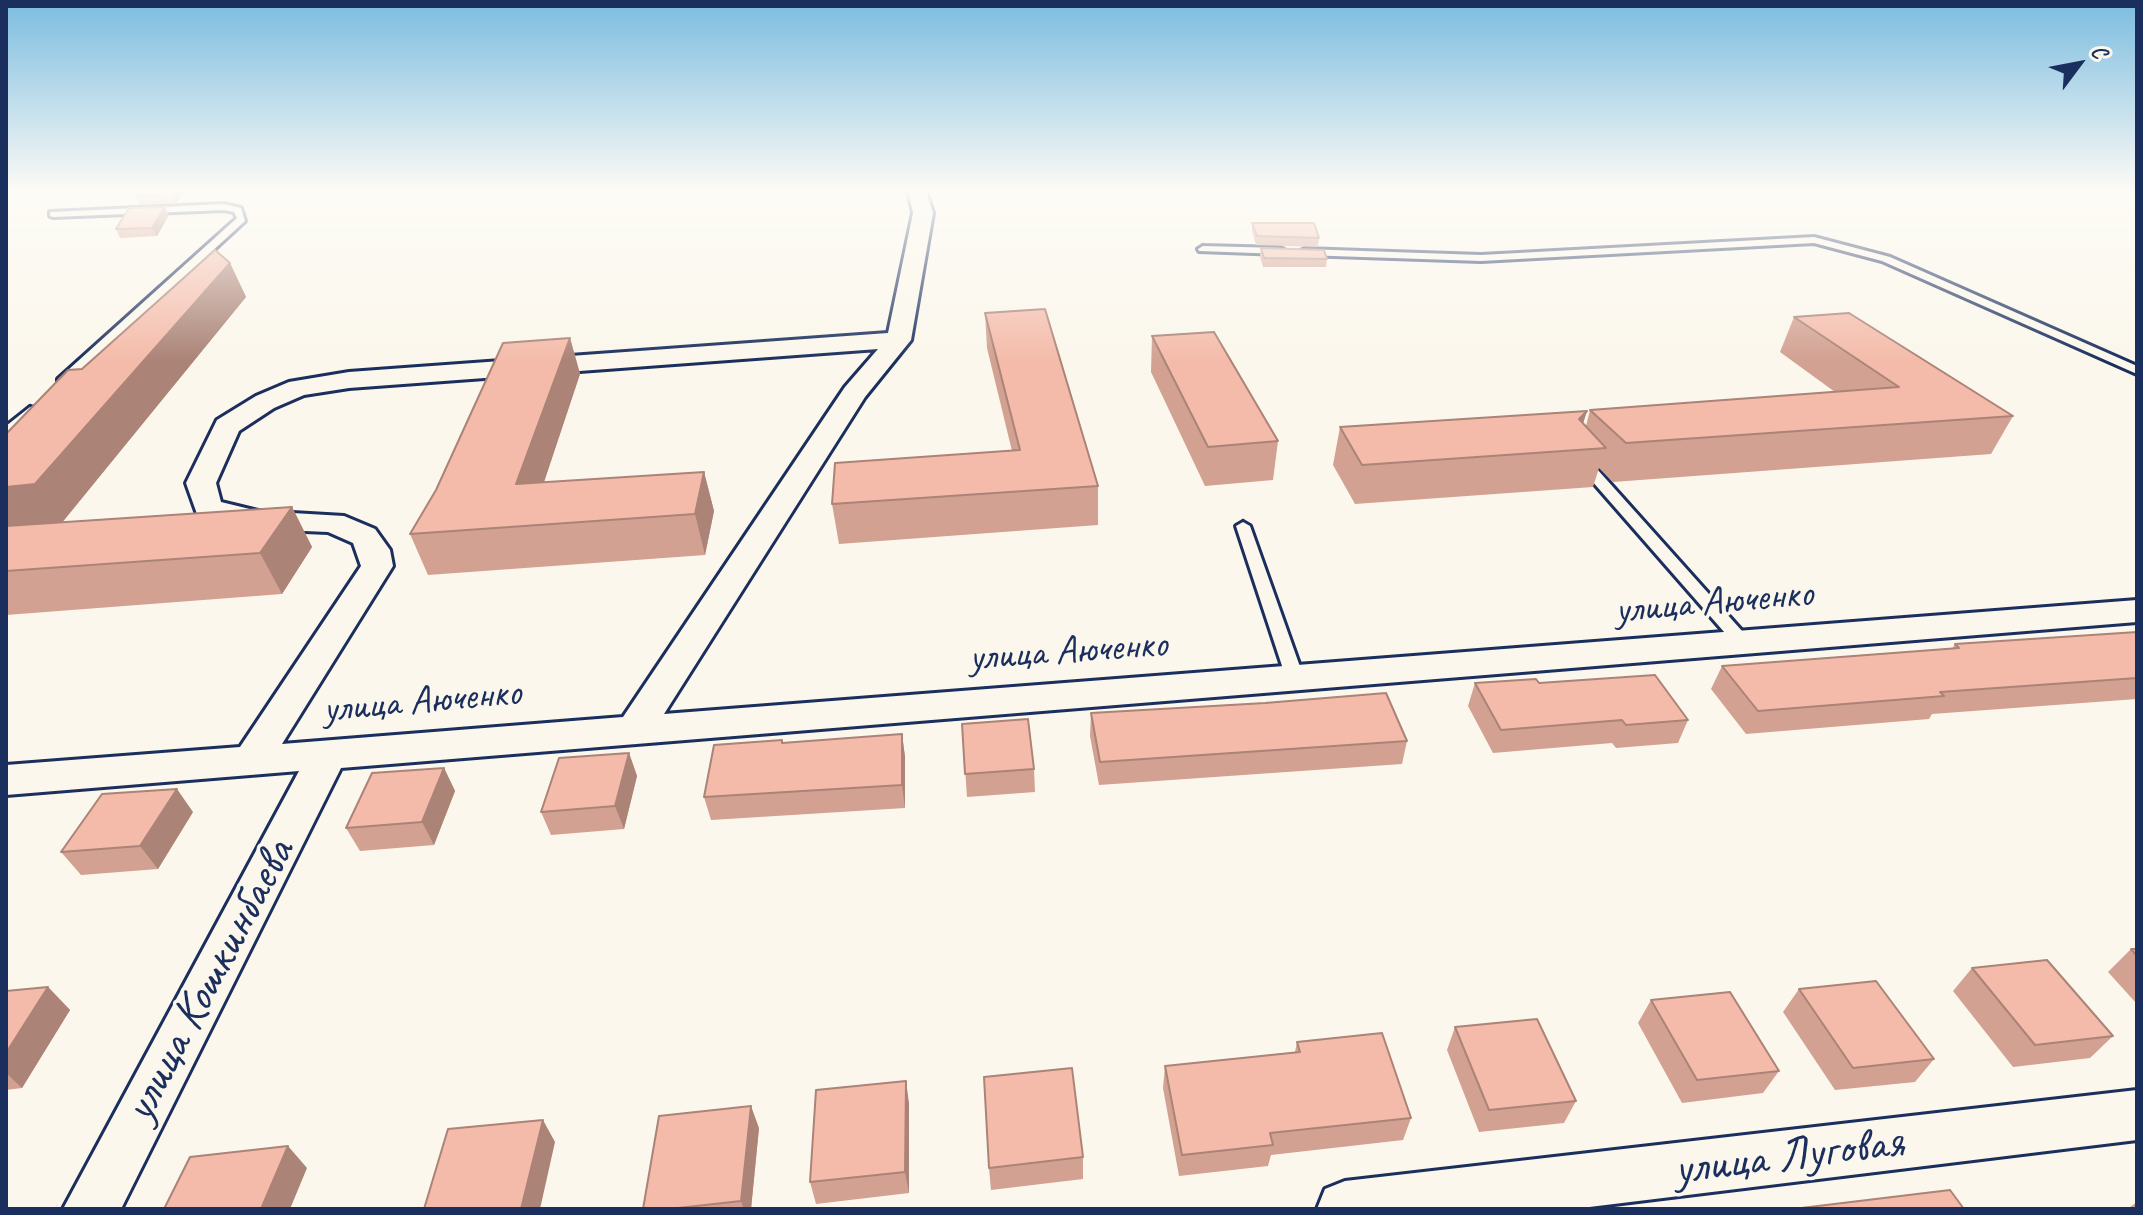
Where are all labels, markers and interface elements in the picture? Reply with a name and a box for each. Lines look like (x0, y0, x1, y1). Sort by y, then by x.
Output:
north arrow (2039, 24, 2119, 104)
text: С (2085, 39, 2114, 63)
street label: улица Аюченко (1613, 570, 1815, 636)
street label: улица Аюченко (967, 621, 1169, 683)
street label: улица Аюченко (321, 669, 523, 735)
street label: улица Кошкинбаева (111, 830, 309, 1132)
street label: улица Луговая (1671, 1114, 1907, 1200)

